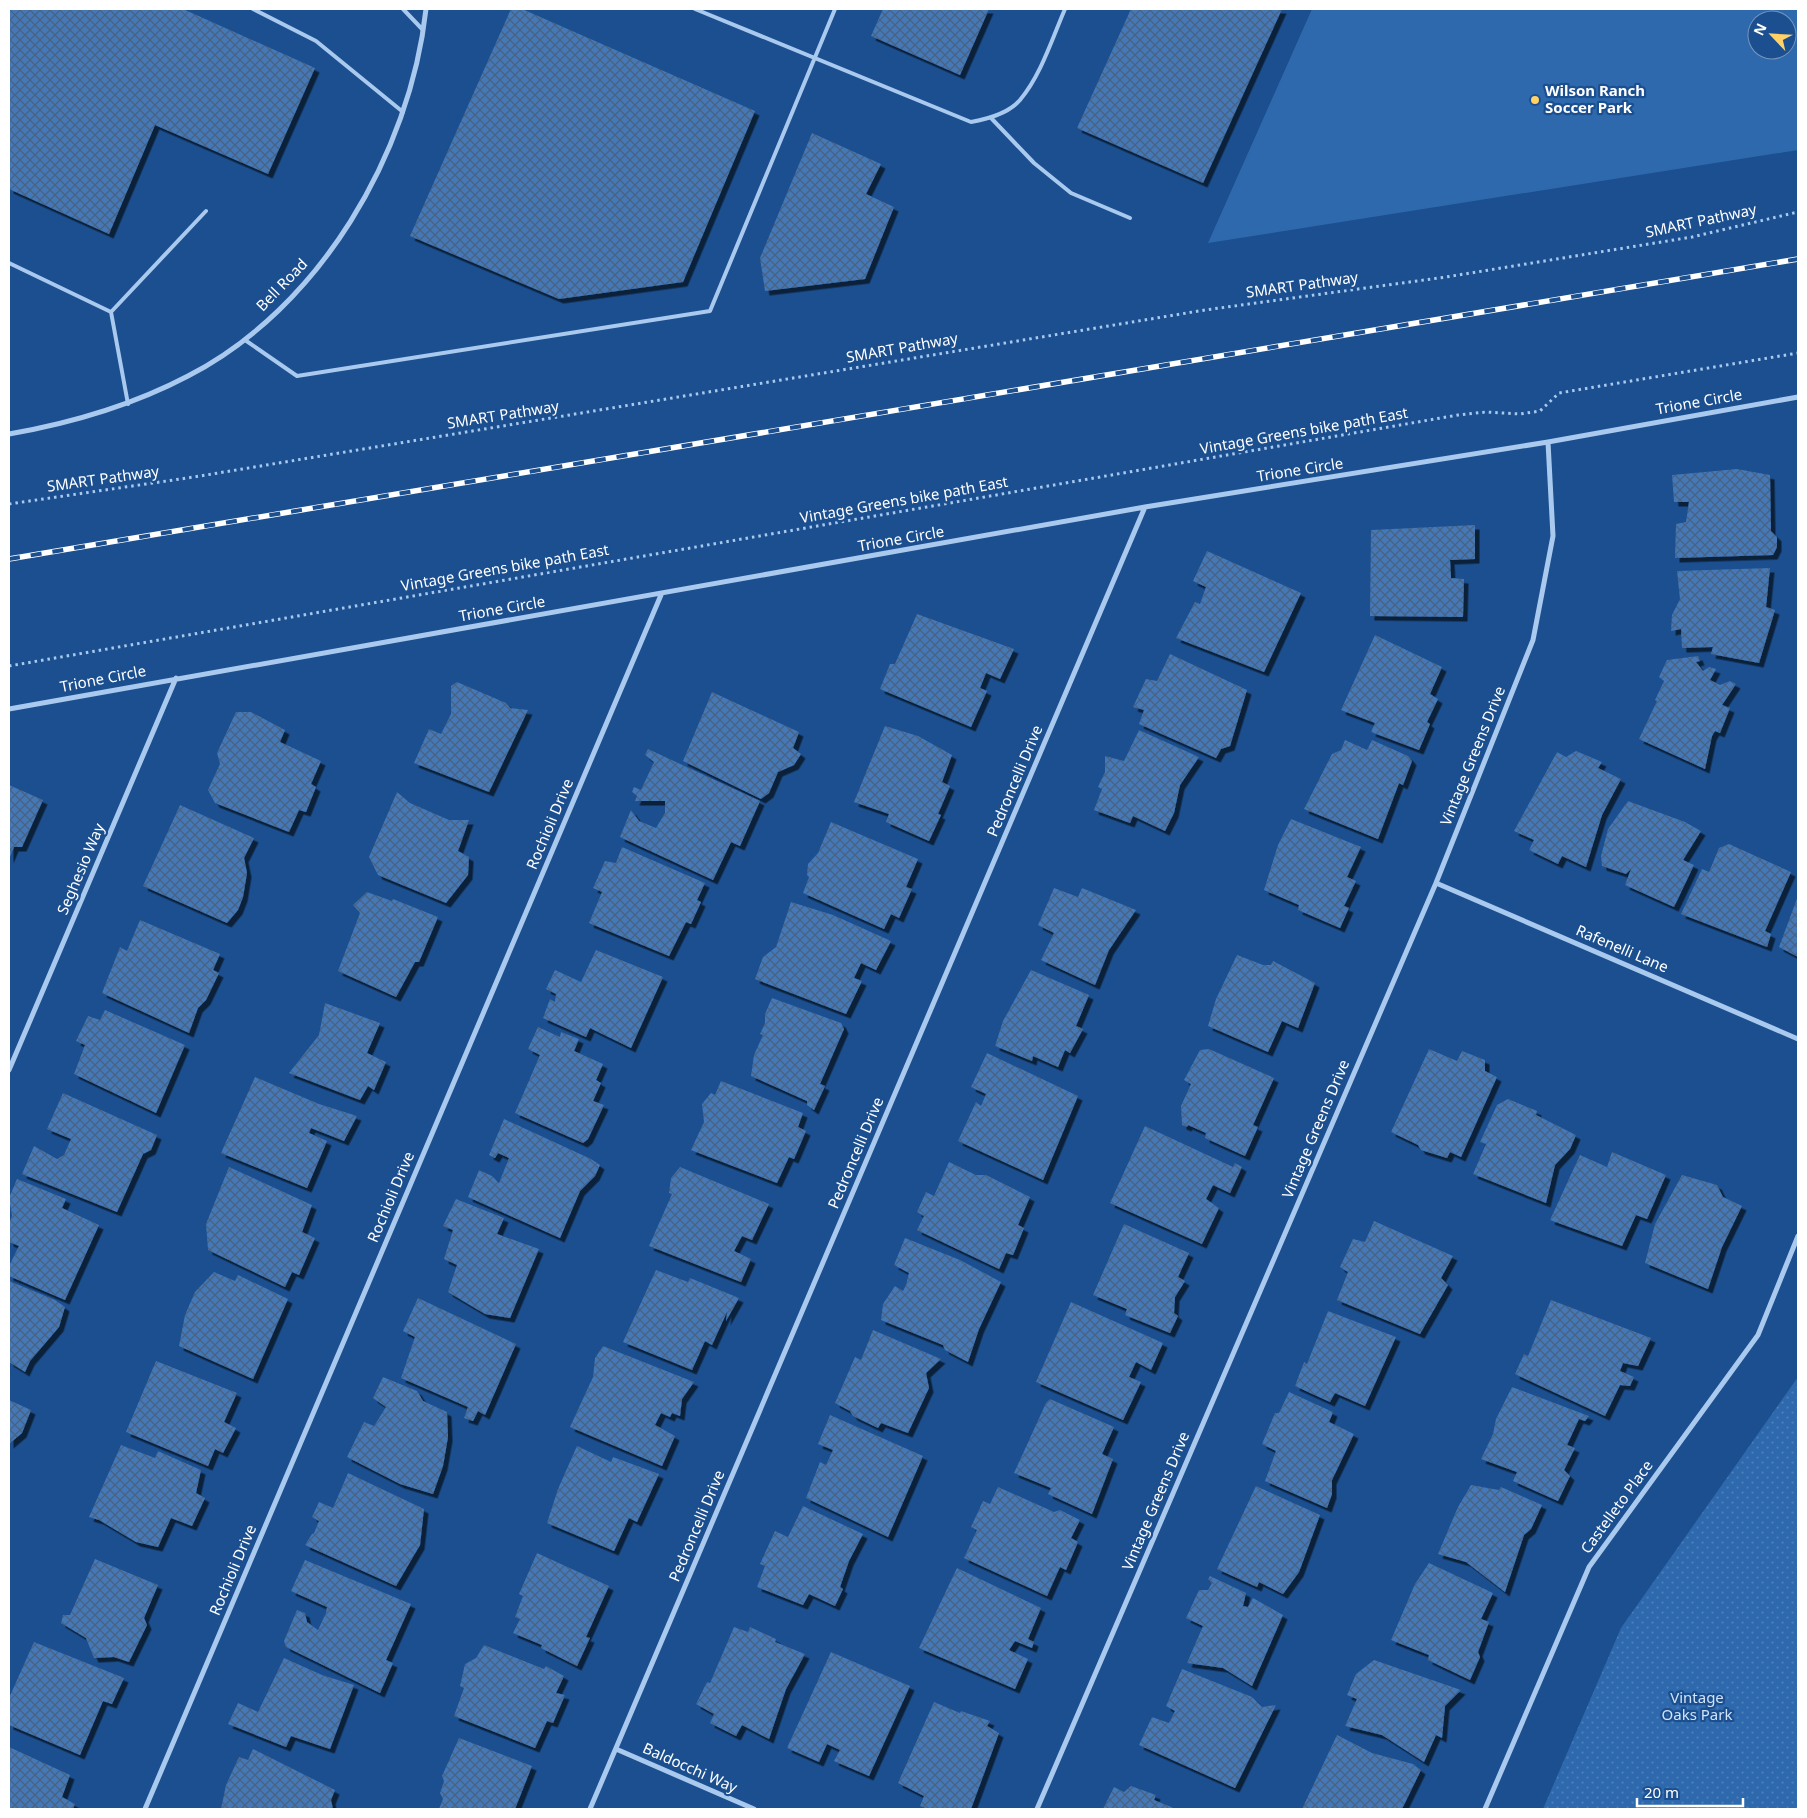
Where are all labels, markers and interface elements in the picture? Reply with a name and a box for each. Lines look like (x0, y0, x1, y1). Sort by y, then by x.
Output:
north arrow (1747, 10, 1797, 60)
text: N (1749, 20, 1771, 38)
place label: Wilson Ranch Soccer Park (1545, 80, 1645, 117)
marker: Wilson Ranch Soccer Park (1529, 94, 1541, 106)
street label: SMART Pathway (1643, 198, 1758, 242)
street label: Bell Road (251, 254, 311, 315)
street label: SMART Pathway (1245, 266, 1360, 302)
street label: SMART Pathway (844, 327, 960, 367)
street label: Trione Circle (1654, 384, 1743, 418)
street label: SMART Pathway (445, 395, 561, 433)
street label: Vintage Greens bike path East (1198, 402, 1410, 458)
street label: Trione Circle (1255, 452, 1344, 486)
street label: SMART Pathway (46, 460, 161, 496)
street label: Vintage Greens bike path East (798, 471, 1010, 527)
street label: Trione Circle (856, 521, 945, 555)
street label: Vintage Greens bike path East (399, 539, 611, 595)
street label: Trione Circle (457, 591, 546, 625)
street label: Trione Circle (58, 660, 147, 696)
street label: Vintage Greens Drive (1435, 683, 1509, 828)
street label: Pedroncelli Drive (982, 722, 1047, 839)
street label: Rochioli Drive (521, 775, 577, 872)
street label: Seghesio Way (52, 820, 108, 917)
street label: Rafenelli Lane (1573, 920, 1672, 977)
street label: Vintage Greens Drive (1277, 1056, 1353, 1201)
street label: Pedroncelli Drive (823, 1094, 888, 1211)
street label: Rochioli Drive (362, 1148, 418, 1245)
street label: Vintage Greens Drive (1117, 1428, 1193, 1573)
street label: Castelleto Place (1576, 1456, 1657, 1557)
street label: Pedroncelli Drive (664, 1467, 729, 1584)
street label: Rochioli Drive (204, 1521, 260, 1618)
park label: Vintage Oaks Park (1662, 1687, 1732, 1724)
street label: Baldocchi Way (640, 1737, 741, 1797)
scale bar (1637, 1776, 1743, 1808)
text: 20 m (1644, 1782, 1679, 1802)

